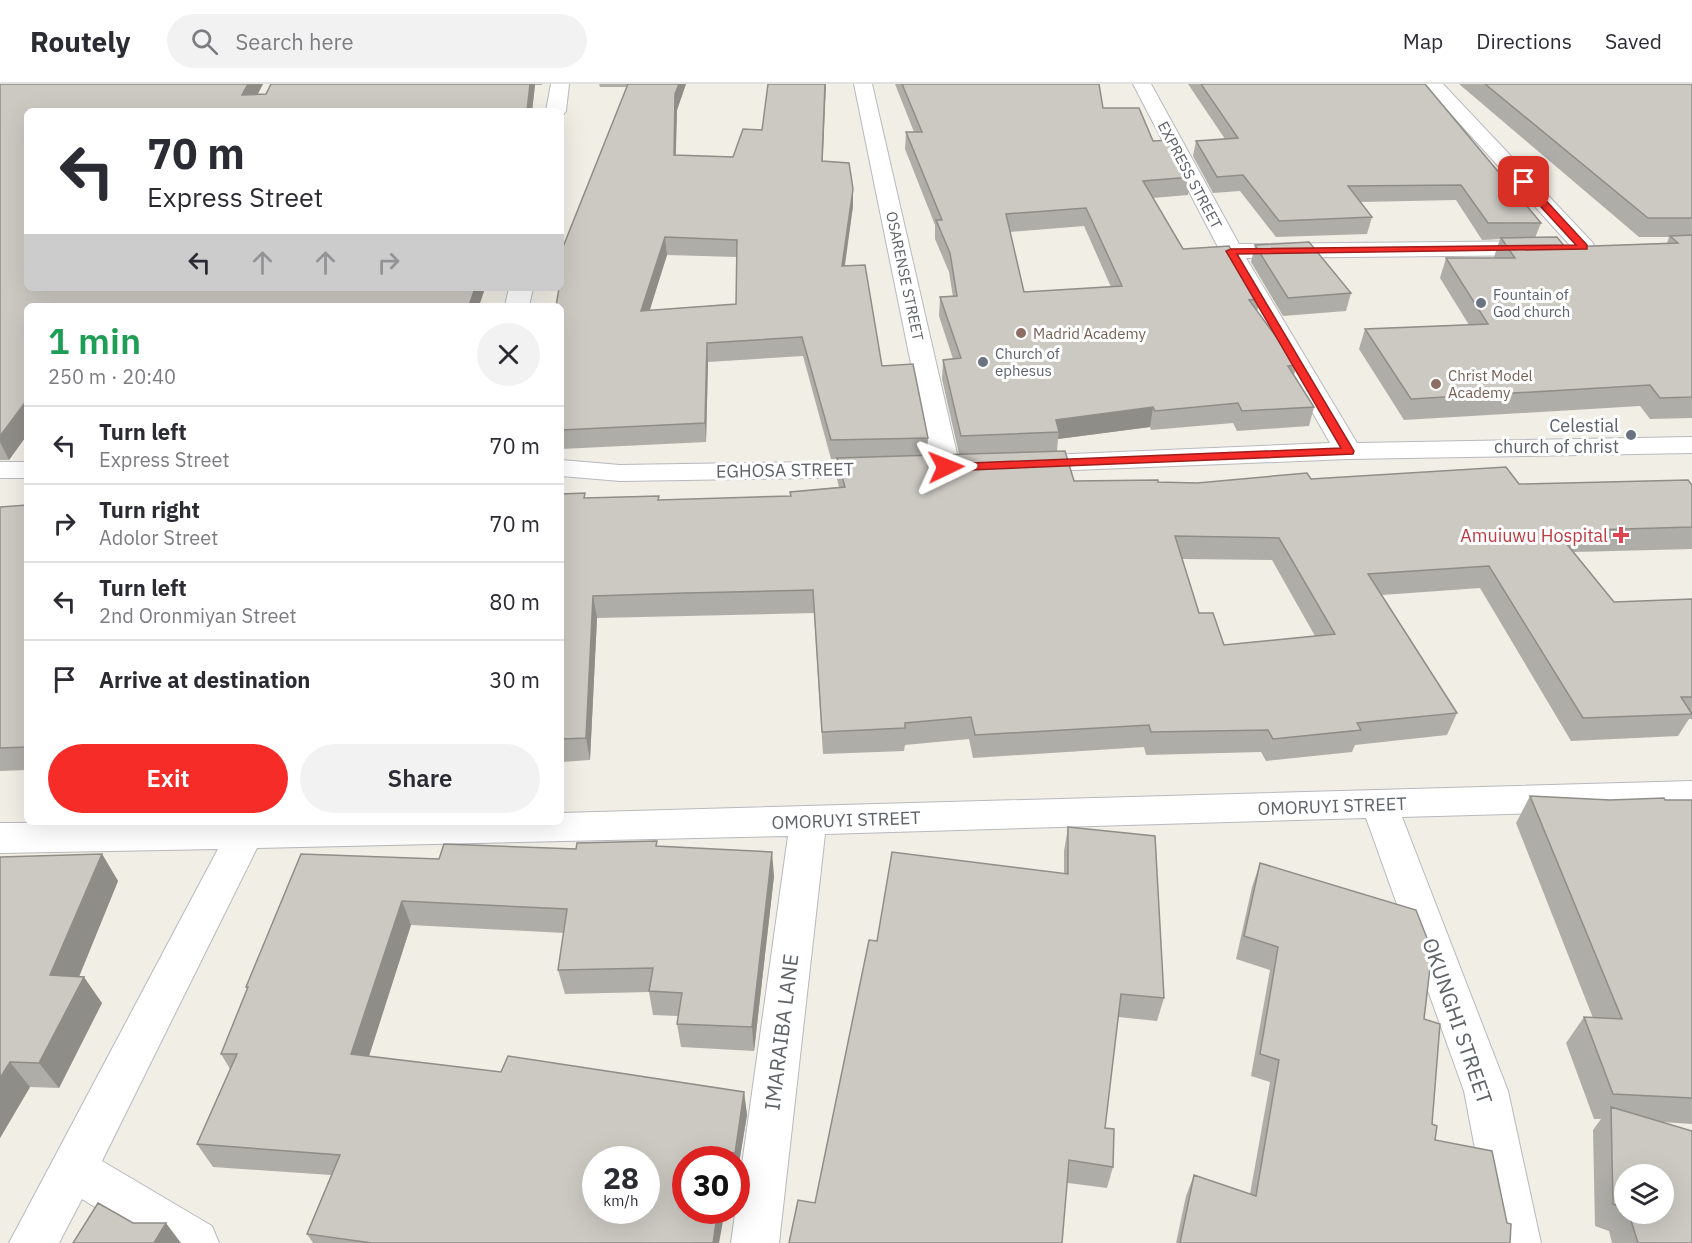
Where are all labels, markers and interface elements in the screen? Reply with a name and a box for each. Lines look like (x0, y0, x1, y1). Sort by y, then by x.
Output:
search box (167, 14, 587, 68)
text: Routely (30, 23, 131, 60)
icon: search (188, 25, 221, 58)
text: Search here (236, 27, 354, 56)
text: Map (1403, 27, 1443, 55)
text: Directions (1476, 27, 1572, 55)
text: Saved (1605, 27, 1662, 55)
street label: EXPRESS STREET (1154, 118, 1227, 232)
text: 70 m (147, 126, 245, 181)
icon: left (48, 132, 126, 210)
pin (1498, 156, 1549, 207)
icon: arrive (1507, 165, 1540, 198)
text: Express Street (147, 179, 323, 214)
street label: OSARENSE STREET (882, 210, 928, 343)
icon: left (183, 246, 216, 279)
icon: ahead (246, 246, 279, 279)
icon: ahead (309, 246, 342, 279)
icon: right (372, 246, 405, 279)
place label: Fountain of God church (1493, 285, 1570, 321)
marker: Fountain of God church (1474, 296, 1488, 310)
text: 1 min (48, 317, 141, 364)
button: close (477, 323, 540, 386)
place label: Madrid Academy (1033, 324, 1146, 343)
marker: Madrid Academy (1014, 326, 1028, 340)
place label: Church of ephesus (995, 344, 1060, 380)
marker: Church of ephesus (976, 355, 990, 369)
text: 250 m · 20:40 (48, 363, 176, 390)
place label: Christ Model Academy (1448, 366, 1533, 402)
marker: Christ Model Academy (1429, 377, 1443, 391)
place label: Celestial church of christ (1494, 414, 1619, 458)
text: Turn left (99, 417, 187, 446)
marker: Celestial church of christ (1624, 428, 1638, 442)
icon: left (48, 429, 81, 462)
text: 70 m (489, 431, 540, 460)
position arrow (914, 435, 978, 499)
text: Express Street (99, 446, 230, 473)
street label: EGHOSA STREET (716, 457, 854, 483)
text: Turn right (99, 495, 200, 524)
icon: right (48, 507, 81, 540)
text: 70 m (489, 509, 540, 538)
text: Adolor Street (99, 524, 218, 551)
place label: Amuiuwu Hospital (1460, 524, 1608, 547)
marker: Amuiuwu Hospital (1612, 526, 1630, 544)
text: Turn left (99, 573, 187, 602)
icon: left (48, 585, 81, 618)
text: 80 m (489, 587, 540, 616)
text: 2nd Oronmiyan Street (99, 602, 296, 629)
icon: arrive (48, 663, 81, 696)
text: Arrive at destination (99, 665, 310, 694)
text: 30 m (489, 665, 540, 694)
button: Exit (48, 744, 288, 813)
button: Share (300, 744, 540, 813)
street label: OMORUYI STREET (1257, 792, 1407, 820)
street label: OMORUYI STREET (771, 806, 921, 834)
street label: OKUNGHI STREET (1416, 934, 1500, 1108)
street label: IMARAIBA LANE (758, 952, 804, 1112)
speed limit sign: 30 (672, 1146, 750, 1224)
text: 28 (603, 1158, 639, 1197)
map controls (1614, 1164, 1674, 1224)
button: layers (1614, 1164, 1674, 1224)
text: km/h (603, 1191, 639, 1210)

